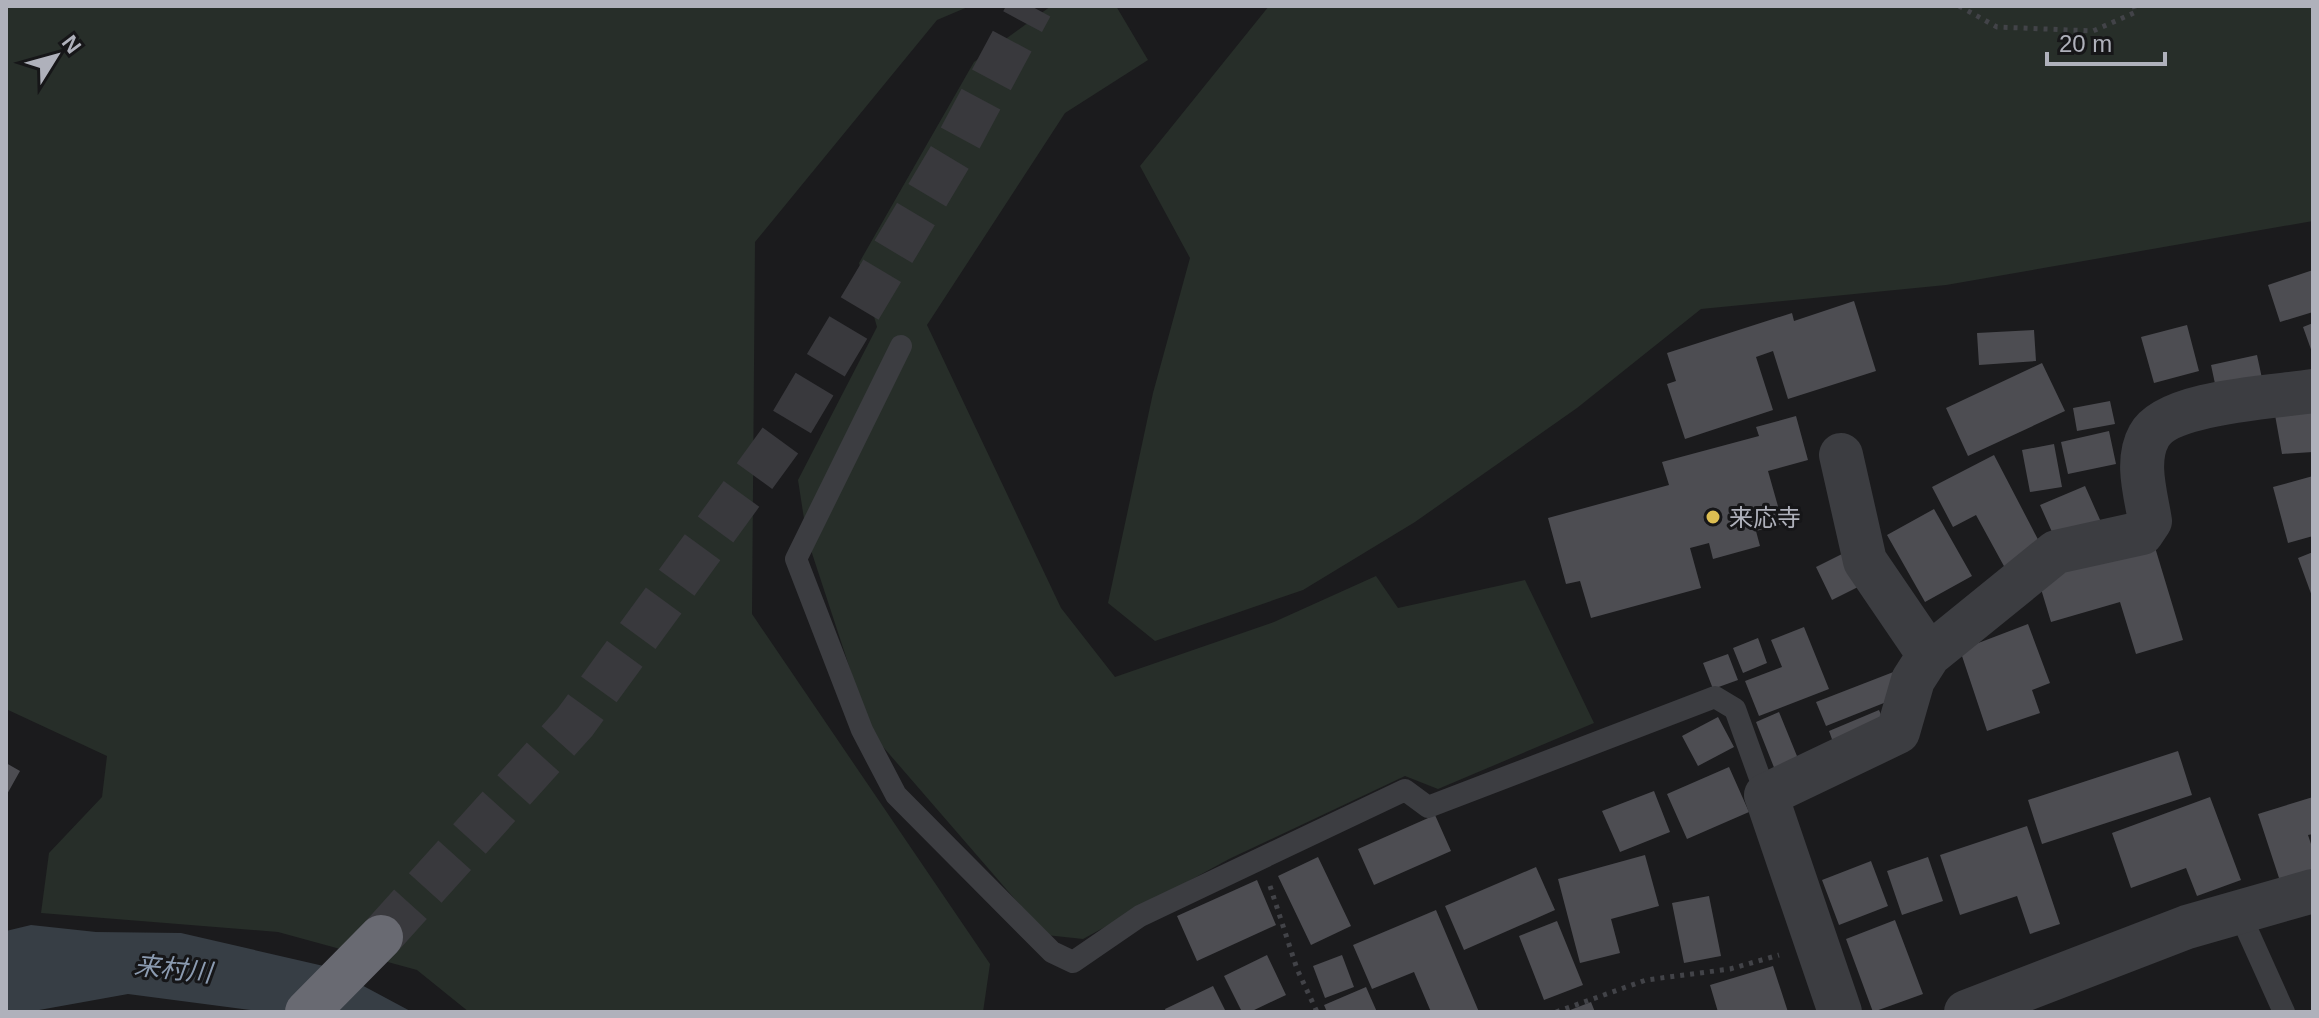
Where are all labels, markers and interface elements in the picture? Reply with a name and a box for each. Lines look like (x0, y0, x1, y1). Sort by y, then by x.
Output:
north arrow (16, 16, 96, 96)
scale bar (2047, 16, 2165, 66)
text: N (57, 30, 86, 58)
text: 20 m (2059, 30, 2112, 57)
place label: 来応寺 (1729, 504, 1801, 531)
marker: 来応寺 (1704, 508, 1722, 526)
water label: 来村川 (133, 950, 216, 988)

